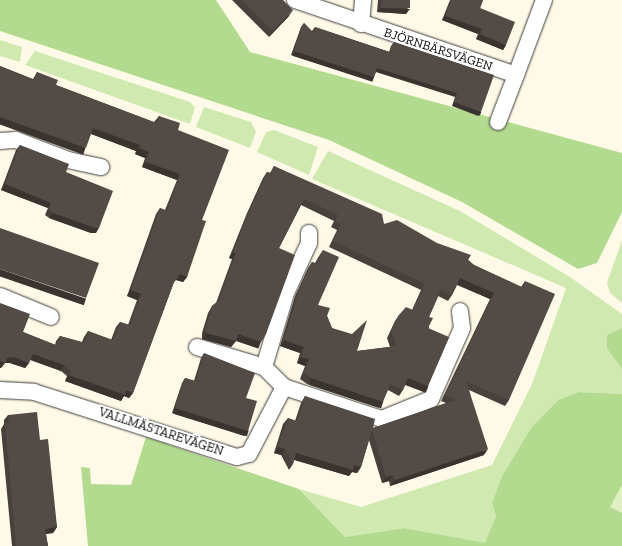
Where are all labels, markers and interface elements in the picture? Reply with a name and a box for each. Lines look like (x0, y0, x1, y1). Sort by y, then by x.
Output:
street label: BJÖRNBÄRSVÄGEN (382, 25, 494, 75)
street label: VALLMÄSTAREVÄGEN (97, 404, 225, 460)

